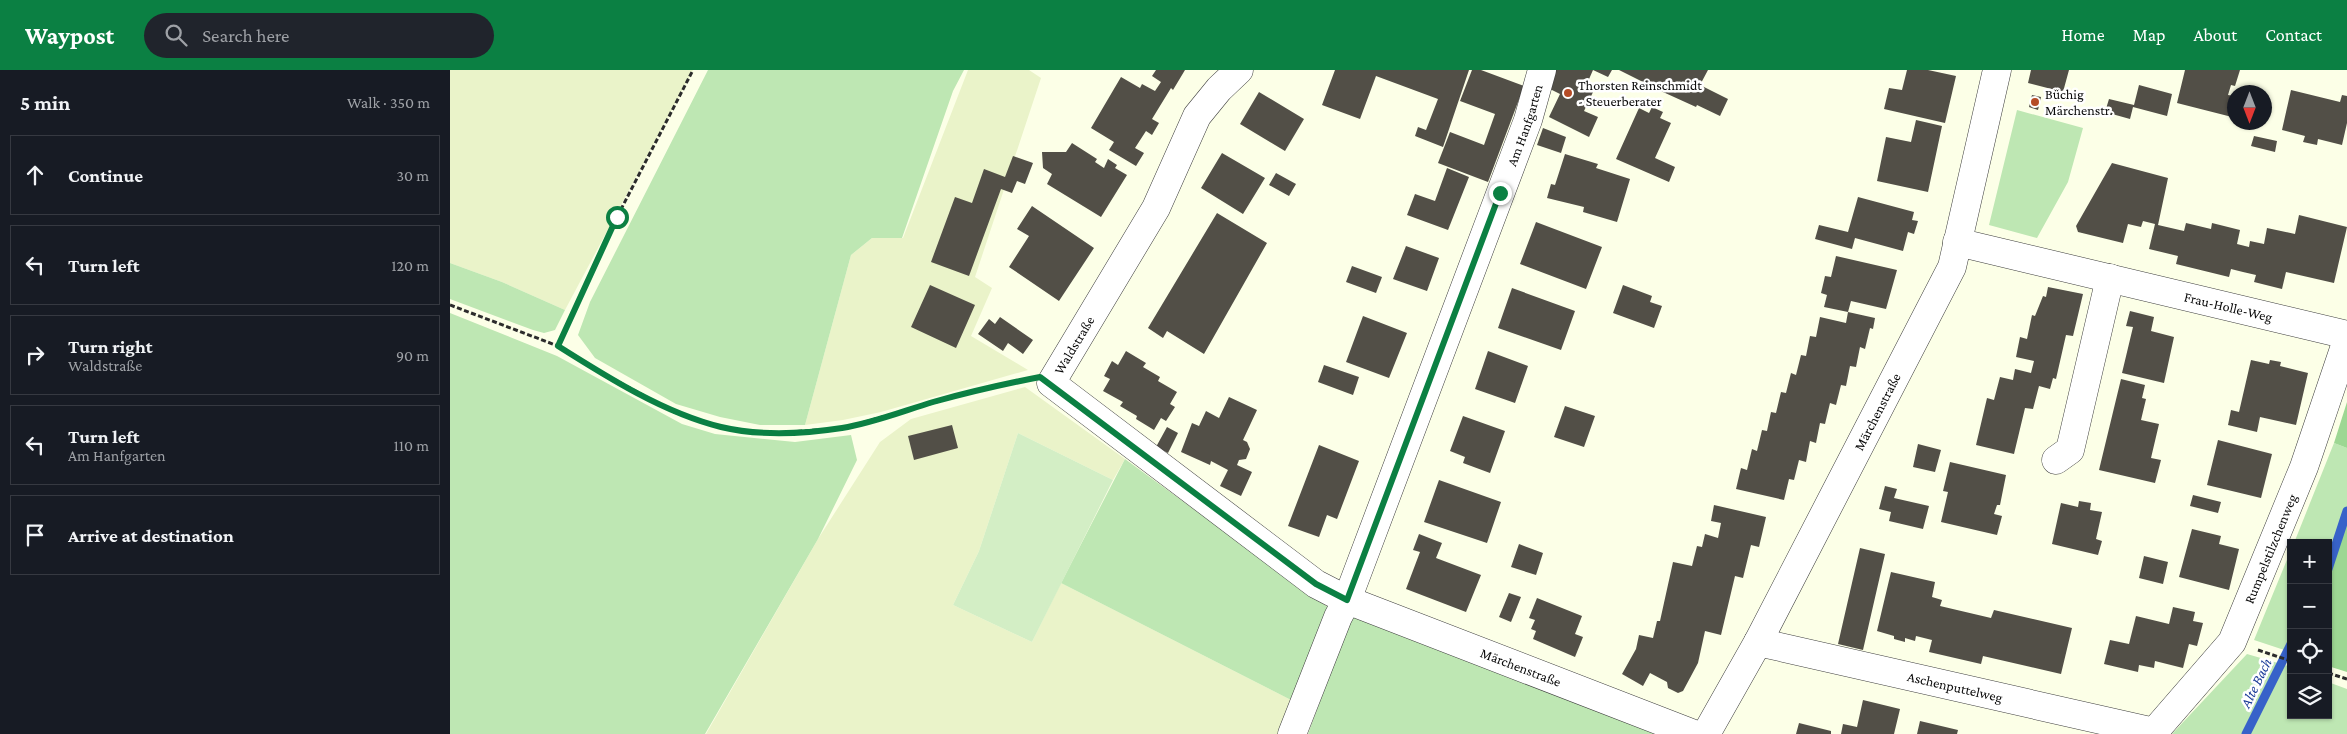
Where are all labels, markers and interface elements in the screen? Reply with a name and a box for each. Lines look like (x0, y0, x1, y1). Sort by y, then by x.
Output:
search box (144, 13, 494, 58)
icon: search (162, 21, 190, 49)
text: Waypost (25, 22, 114, 49)
text: Search here (202, 25, 289, 46)
text: Home (2062, 25, 2105, 45)
text: Map (2133, 25, 2165, 45)
text: About (2193, 25, 2237, 45)
text: Contact (2265, 25, 2322, 45)
place label: Thorsten Reinschmidt - Steuerberater (1578, 77, 1702, 109)
street label: Am Hanfgarten (1503, 82, 1546, 168)
north arrow (2227, 85, 2272, 130)
place label: Büchig Märchenstr. (2045, 86, 2113, 118)
marker: Thorsten Reinschmidt - Steuerberater (1562, 87, 1574, 99)
text: 5 min (20, 91, 70, 115)
text: Walk · 350 m (347, 94, 430, 111)
marker: Büchig Märchenstr. (2029, 96, 2041, 108)
icon: ahead (21, 161, 49, 189)
text: Continue (68, 165, 143, 186)
text: 30 m (397, 167, 429, 184)
route end (1489, 182, 1512, 205)
route start (606, 206, 629, 229)
icon: left (21, 251, 49, 279)
text: Turn left (68, 255, 140, 276)
text: 120 m (391, 257, 429, 274)
street label: Frau-Holle-Weg (2183, 288, 2274, 325)
street label: Waldstraße (1050, 313, 1098, 377)
text: Turn right (68, 336, 153, 357)
icon: right (21, 341, 49, 369)
text: 90 m (396, 347, 429, 364)
text: Waldstraße (68, 357, 142, 374)
street label: Märchenstraße (1851, 370, 1904, 453)
text: Turn left (68, 426, 140, 447)
icon: left (21, 431, 49, 459)
text: 110 m (393, 437, 429, 454)
text: Am Hanfgarten (68, 447, 166, 464)
street label: Rumpelstilzchenweg (2241, 491, 2300, 606)
icon: arrive (21, 521, 49, 549)
text: Arrive at destination (68, 525, 234, 546)
map controls (2287, 539, 2332, 719)
button: + (2287, 539, 2332, 584)
button: − (2287, 584, 2332, 629)
button: locate (2287, 629, 2332, 674)
street label: Märchenstraße (1478, 644, 1563, 690)
water label: Alte Bach (2237, 656, 2275, 711)
street label: Aschenputtelweg (1906, 668, 2004, 705)
button: layers (2287, 674, 2332, 719)

